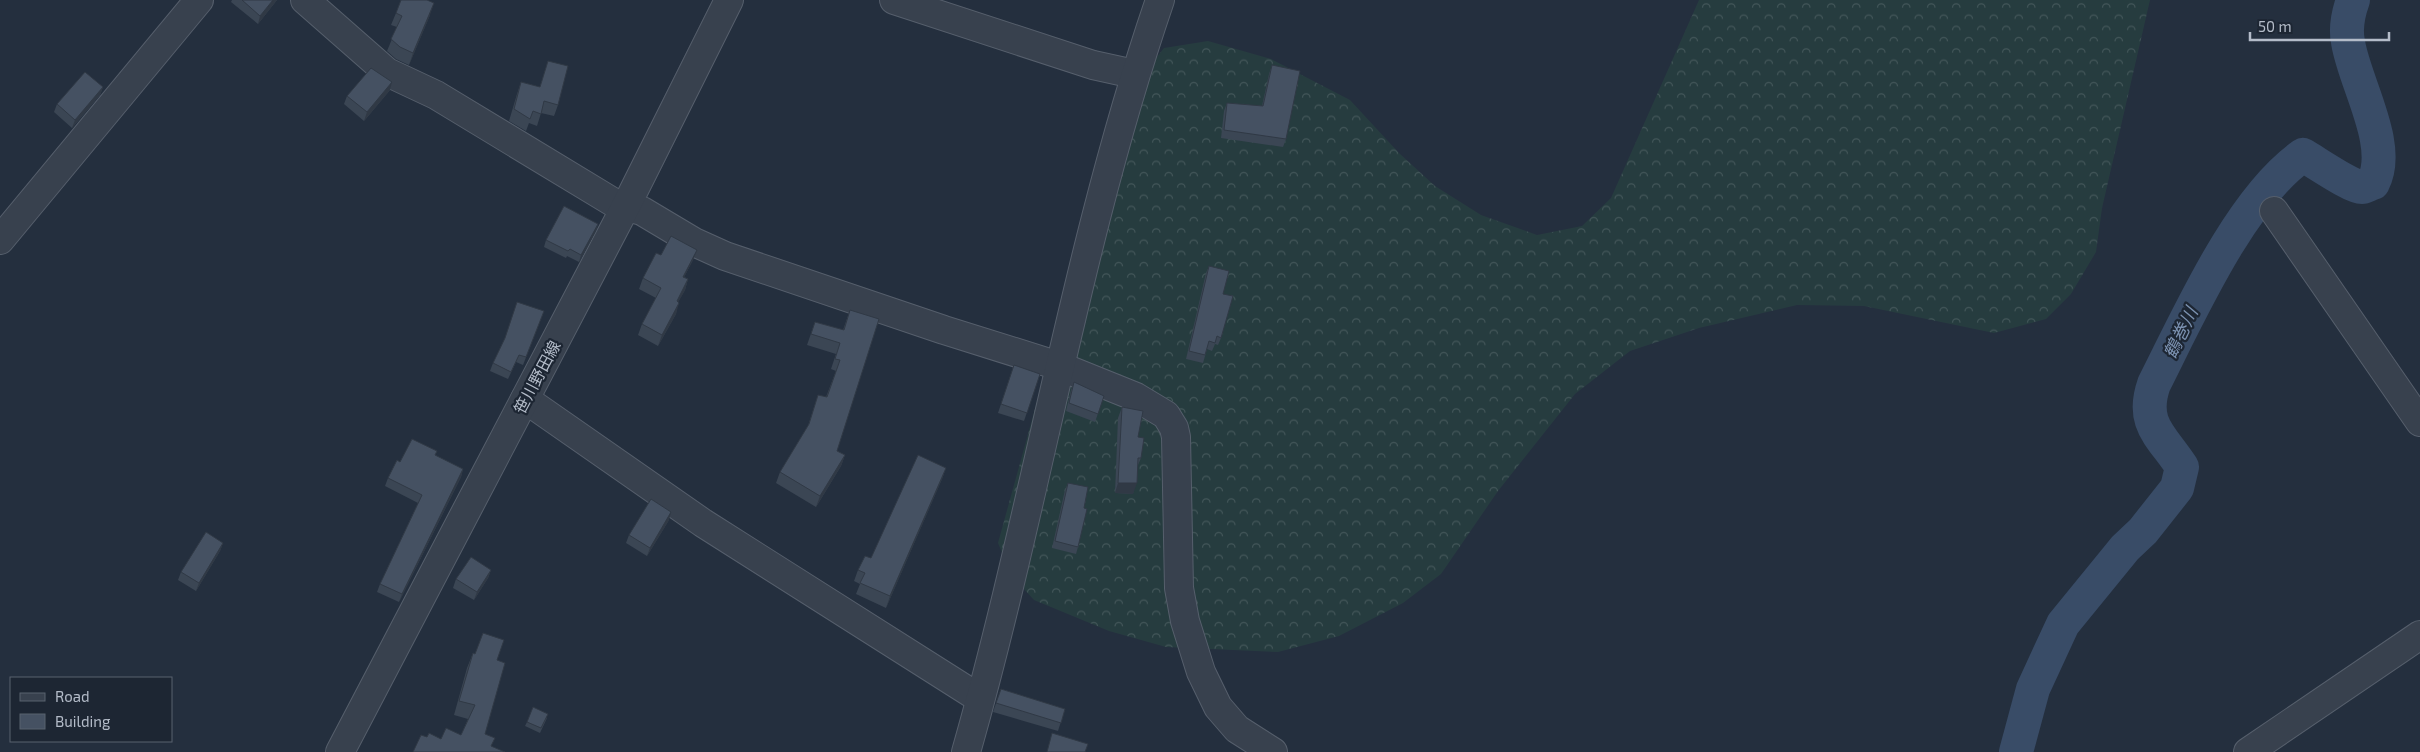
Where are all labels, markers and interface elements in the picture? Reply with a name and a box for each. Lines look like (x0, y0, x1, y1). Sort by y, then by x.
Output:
scale bar (2250, 10, 2389, 42)
text: 50 m (2258, 17, 2292, 35)
water label: 鶴巻川 (2158, 302, 2203, 362)
street label: 笹川野田線 (509, 337, 564, 417)
legend (10, 677, 172, 742)
text: Road (55, 687, 90, 705)
text: Building (55, 712, 111, 730)

